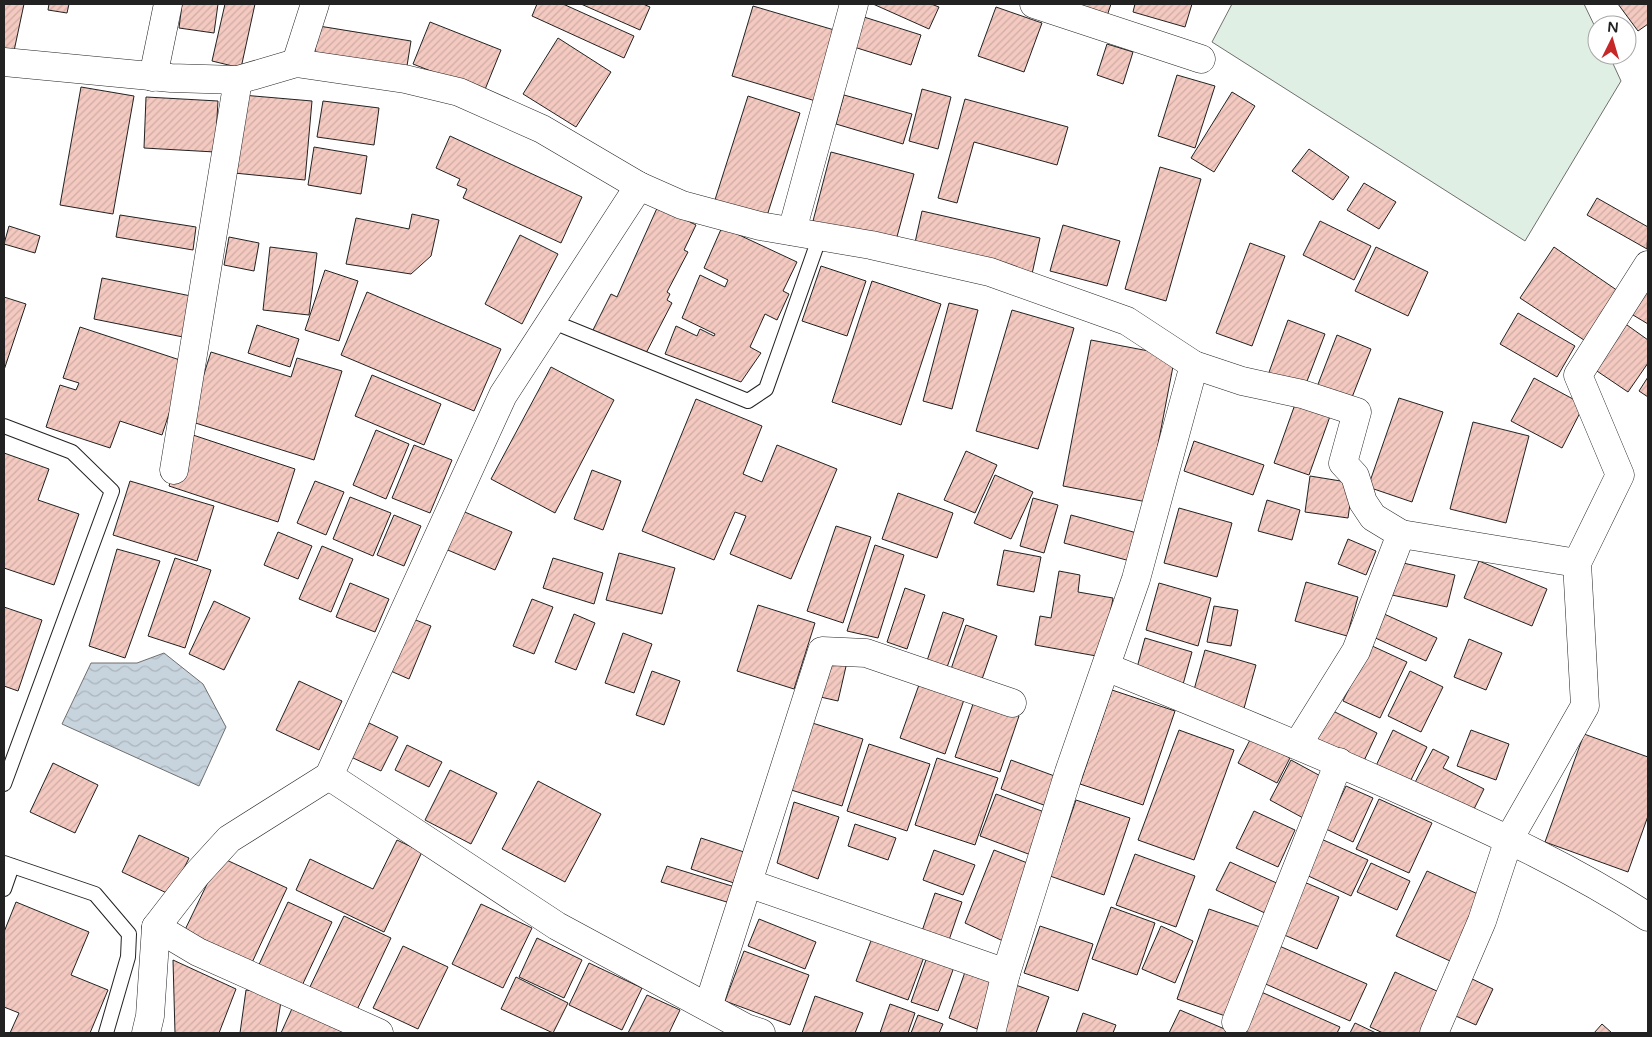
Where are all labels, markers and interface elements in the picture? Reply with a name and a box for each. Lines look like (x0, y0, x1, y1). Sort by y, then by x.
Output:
north arrow (1587, 15, 1637, 65)
text: N (1607, 19, 1619, 37)

